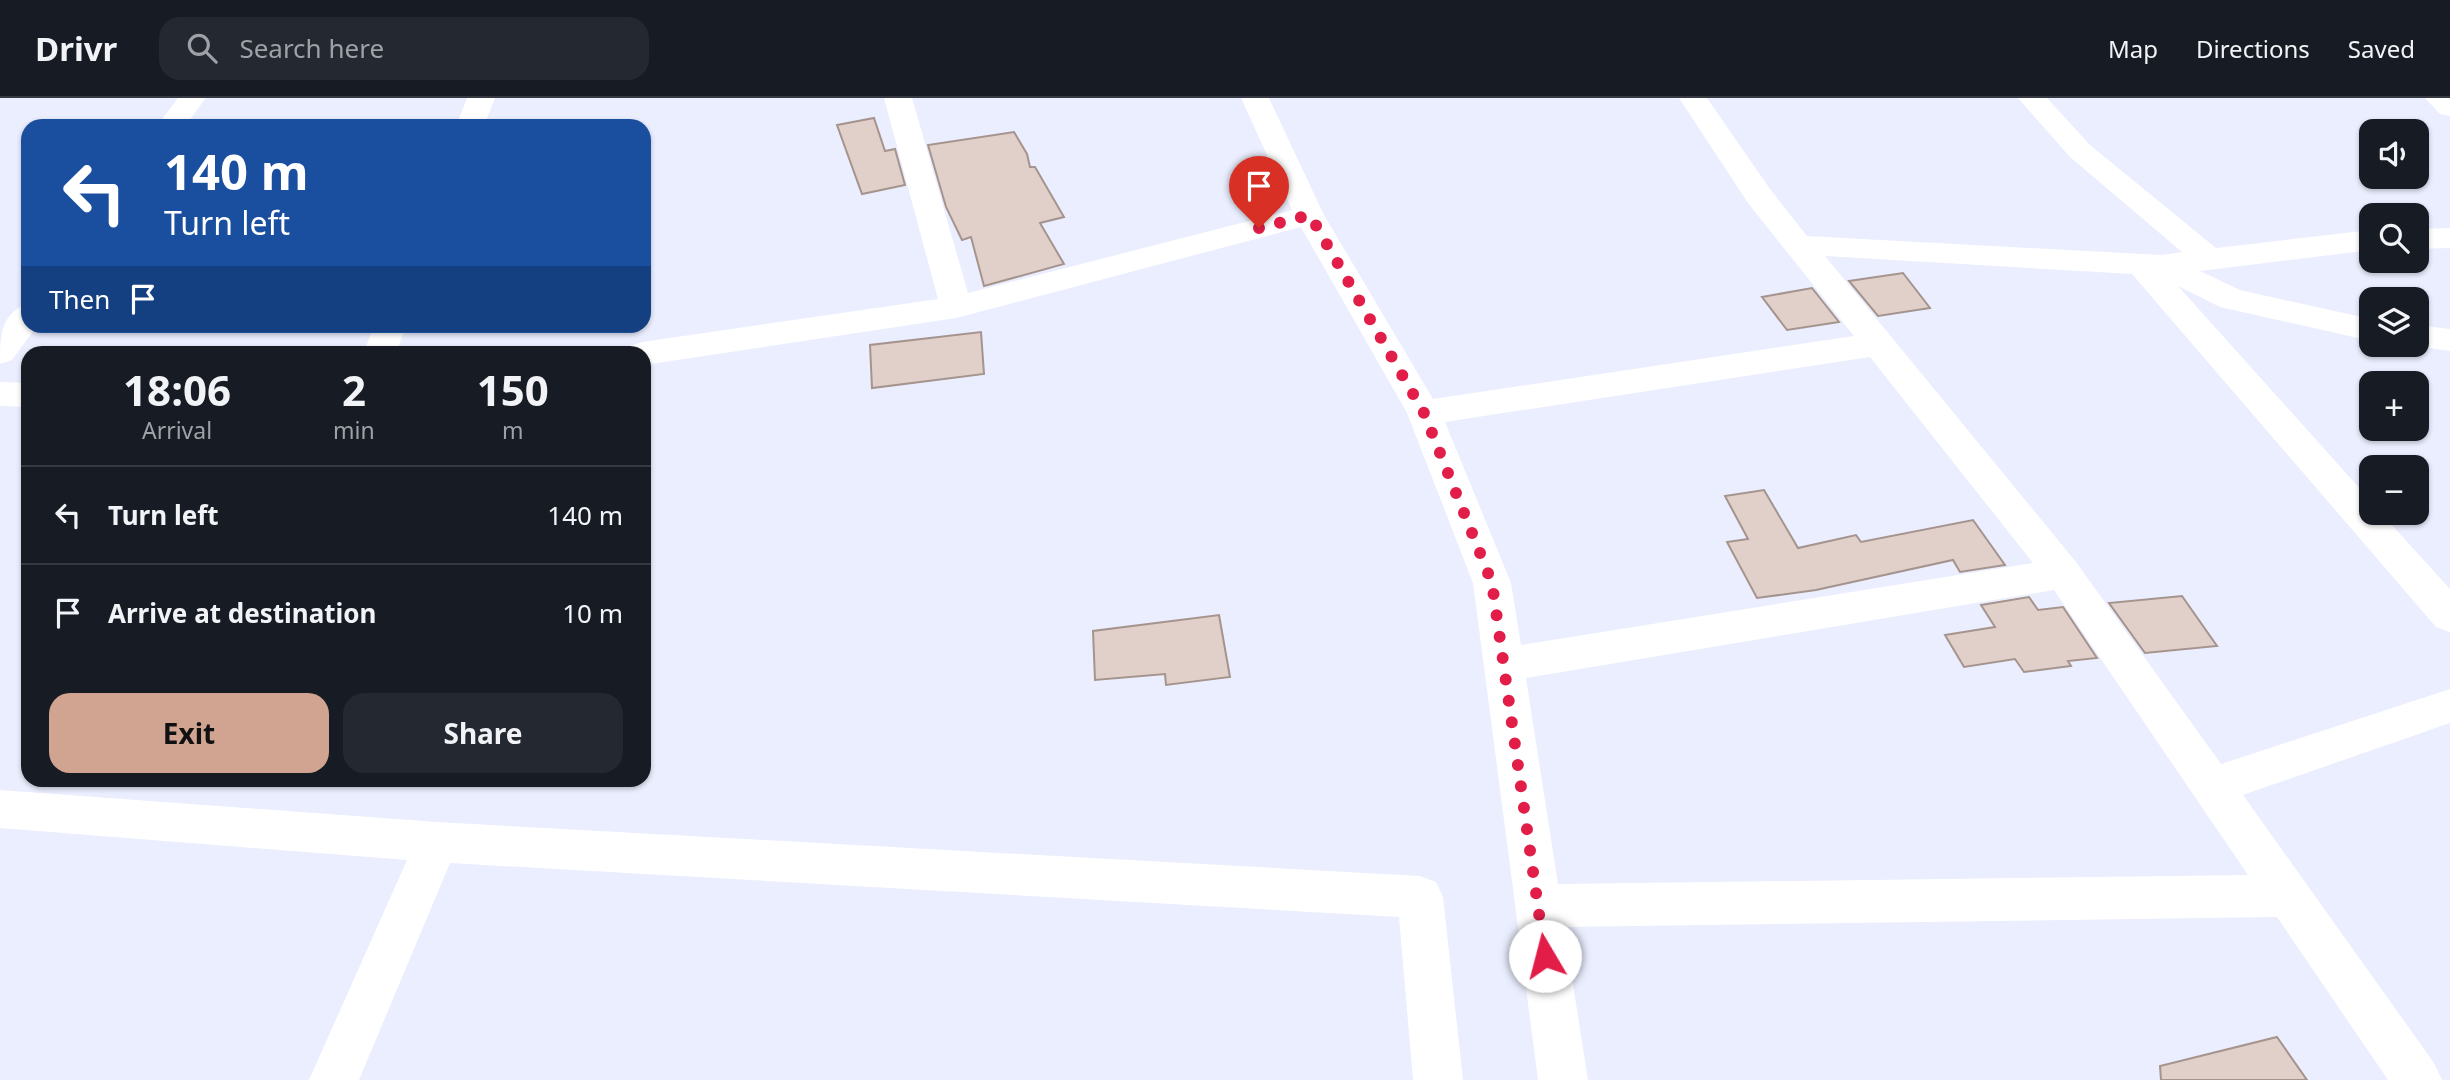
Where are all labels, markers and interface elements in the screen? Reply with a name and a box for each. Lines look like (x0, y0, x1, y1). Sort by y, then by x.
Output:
search box (159, 17, 649, 80)
text: Drivr (35, 26, 117, 71)
icon: search (183, 29, 221, 67)
text: Search here (239, 30, 384, 66)
text: Map (2108, 32, 2158, 65)
text: Directions (2196, 32, 2310, 65)
text: Saved (2348, 32, 2415, 65)
map controls (2359, 119, 2429, 525)
button: sound (2359, 119, 2429, 189)
text: 140 m (164, 138, 309, 204)
icon: left (49, 147, 140, 238)
pin (1229, 156, 1289, 228)
icon: arrive (1240, 167, 1278, 205)
text: Turn left (164, 201, 290, 244)
button: search (2359, 203, 2429, 273)
icon: arrive (124, 280, 162, 318)
text: Then (49, 281, 110, 317)
button: layers (2359, 287, 2429, 357)
text: 18:06 (123, 361, 231, 418)
text: 2 (342, 361, 366, 418)
text: 150 (477, 361, 549, 418)
button: + (2359, 371, 2429, 441)
text: Arrival (142, 414, 212, 446)
text: min (333, 414, 375, 446)
text: m (502, 414, 524, 446)
button: − (2359, 455, 2429, 525)
icon: left (49, 496, 87, 534)
text: Turn left (108, 497, 219, 533)
text: 140 m (547, 497, 623, 533)
icon: arrive (49, 594, 87, 632)
text: Arrive at destination (108, 595, 377, 631)
text: 10 m (562, 595, 623, 631)
button: Exit (49, 693, 329, 773)
button: Share (343, 693, 623, 773)
position arrow (1508, 919, 1582, 993)

